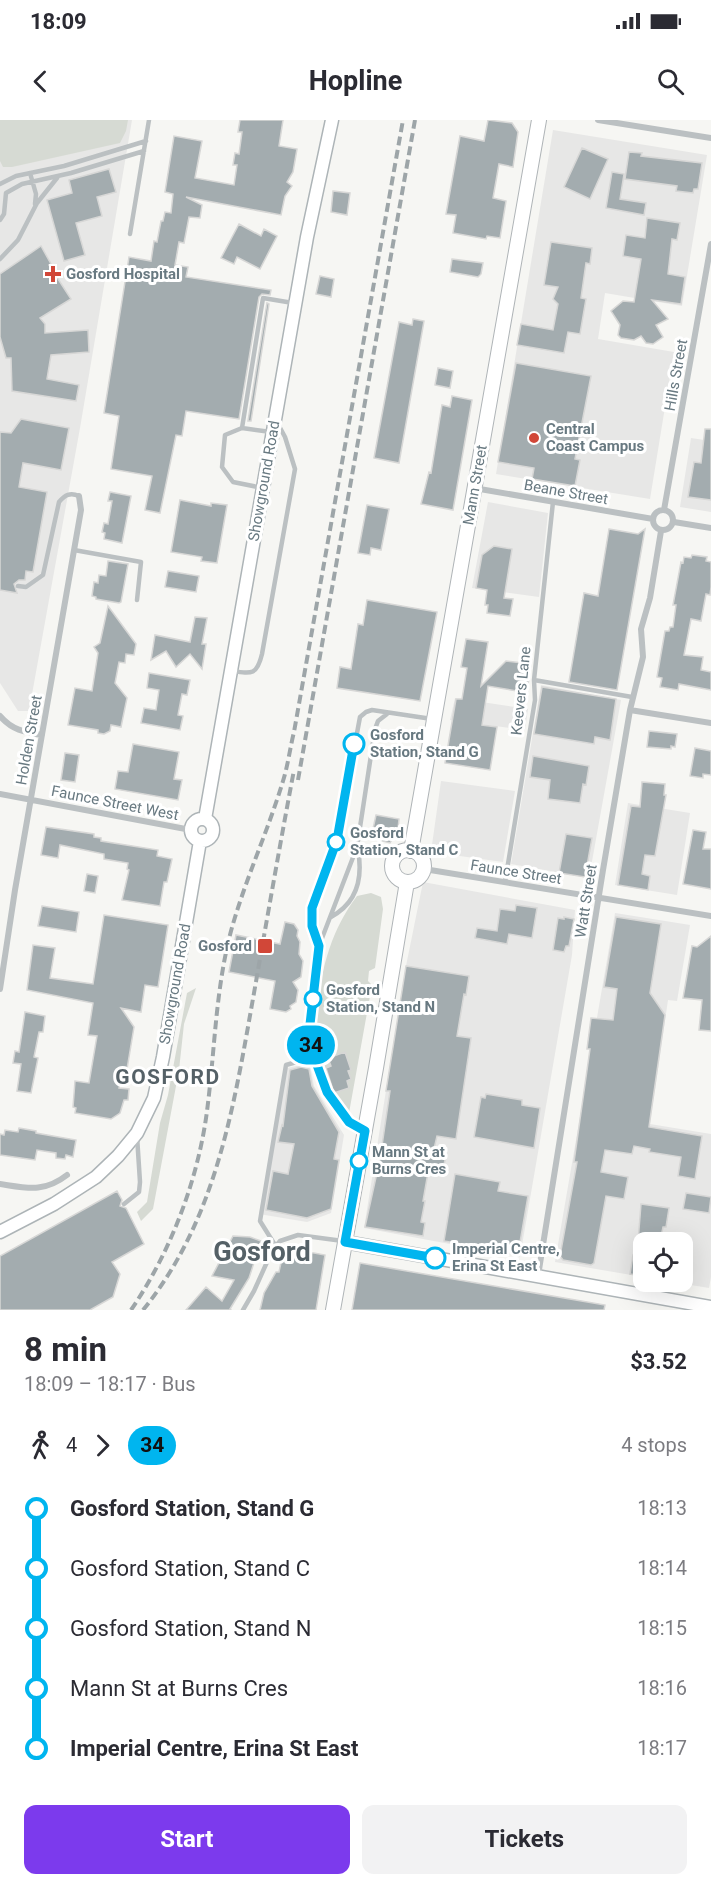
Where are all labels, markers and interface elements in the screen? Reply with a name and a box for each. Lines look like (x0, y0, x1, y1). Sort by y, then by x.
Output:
text: 18:09 (30, 9, 87, 34)
icon: back (24, 65, 57, 98)
text: Hopline (309, 65, 402, 97)
icon: search (654, 65, 687, 98)
marker: Gosford Hospital (44, 265, 62, 283)
place label: Gosford Hospital (66, 265, 180, 283)
street label: Hills Street (661, 338, 691, 412)
street label: Showground Road (245, 419, 283, 543)
place label: Central Coast Campus (546, 420, 644, 455)
marker: Central Coast Campus (527, 431, 541, 445)
street label: Mann Street (459, 443, 491, 527)
street label: Beane Street (523, 476, 609, 508)
street label: Keevers Lane (507, 646, 535, 736)
street label: Holden Street (12, 694, 46, 786)
place label: Gosford Station, Stand G (370, 726, 479, 761)
marker: Gosford Station, Stand G (343, 733, 365, 755)
street label: Faunce Street West (50, 782, 180, 824)
place label: Gosford Station, Stand C (350, 824, 459, 859)
marker: Gosford Station, Stand C (327, 833, 345, 851)
street label: Faunce Street (469, 856, 563, 888)
street label: Watt Street (571, 863, 601, 939)
street label: Showground Road (156, 922, 194, 1046)
place label: Gosford (198, 937, 252, 955)
marker: Gosford (256, 937, 274, 955)
place label: Gosford Station, Stand N (326, 981, 435, 1016)
marker: Gosford Station, Stand N (304, 990, 322, 1008)
line badge: 34 (284, 1026, 338, 1064)
text: 34 (299, 1033, 323, 1057)
district label: GOSFORD (115, 1065, 221, 1089)
place label: Mann St at Burns Cres (372, 1143, 447, 1178)
marker: Mann St at Burns Cres (350, 1152, 368, 1170)
map controls (633, 1232, 693, 1292)
button: locate (633, 1232, 693, 1292)
district label: Gosford (213, 1236, 311, 1268)
place label: Imperial Centre, Erina St East (452, 1240, 560, 1275)
marker: Imperial Centre, Erina St East (424, 1247, 446, 1269)
text: 8 min (24, 1330, 107, 1369)
text: $3.52 (630, 1349, 687, 1374)
text: 18:09 – 18:17 · Bus (24, 1372, 196, 1396)
icon: walk (24, 1429, 57, 1462)
icon: forward (86, 1429, 119, 1462)
text: 4 (66, 1433, 77, 1457)
text: 34 (140, 1433, 164, 1457)
text: 4 stops (621, 1433, 687, 1457)
text: Gosford Station, Stand G (70, 1496, 314, 1521)
text: 18:13 (637, 1496, 687, 1520)
text: Gosford Station, Stand C (70, 1556, 310, 1581)
text: 18:14 (637, 1556, 687, 1580)
text: Gosford Station, Stand N (70, 1616, 311, 1641)
text: 18:15 (637, 1616, 687, 1640)
text: Mann St at Burns Cres (70, 1676, 288, 1701)
text: 18:16 (637, 1676, 687, 1700)
text: Imperial Centre, Erina St East (70, 1736, 359, 1761)
text: 18:17 (637, 1736, 687, 1760)
button: Start (24, 1805, 350, 1874)
button: Tickets (362, 1805, 687, 1874)

